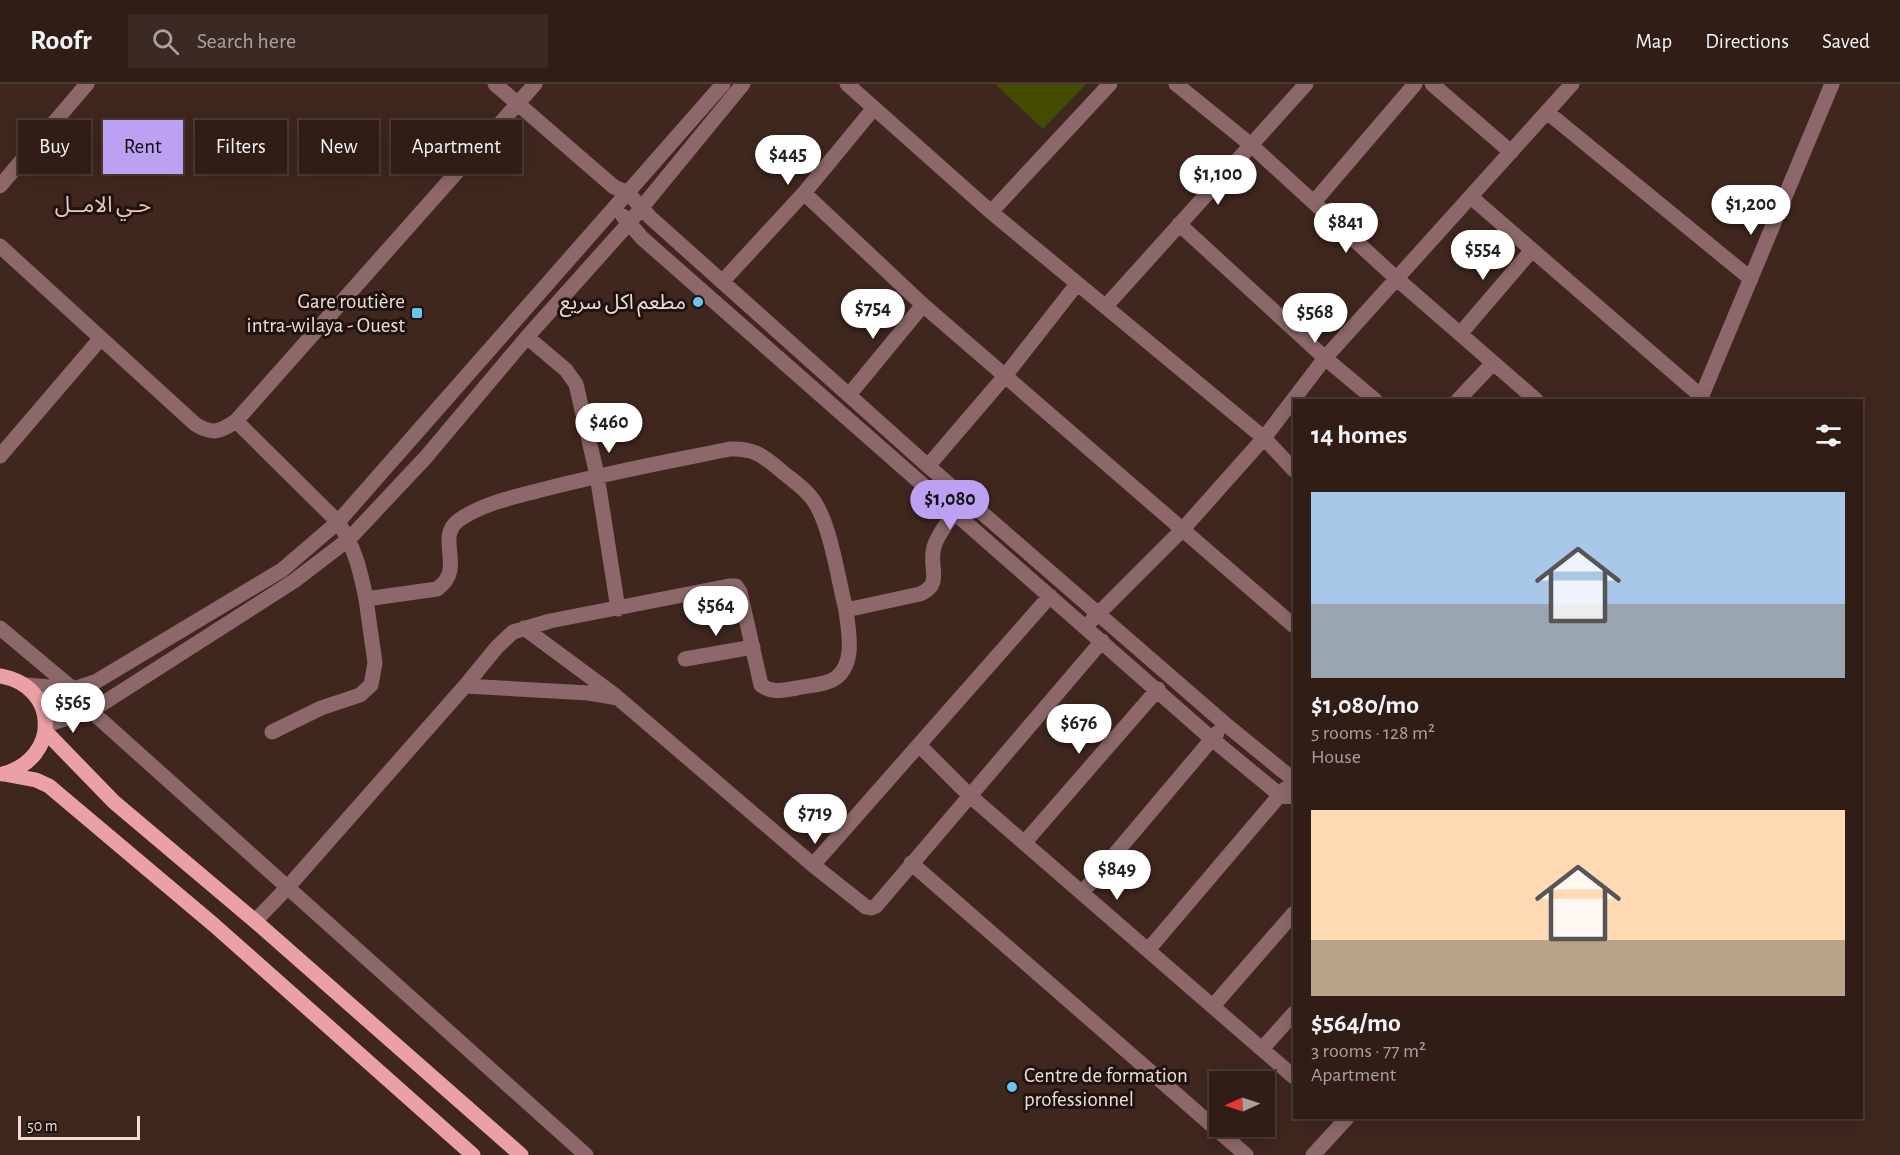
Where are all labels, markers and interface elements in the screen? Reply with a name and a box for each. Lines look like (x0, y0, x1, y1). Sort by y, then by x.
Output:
search box (128, 14, 548, 68)
icon: search (149, 25, 182, 58)
text: Roofr (30, 27, 92, 55)
text: Search here (197, 30, 296, 52)
text: Map (1636, 31, 1672, 52)
text: Directions (1705, 31, 1789, 52)
text: Saved (1822, 31, 1870, 52)
chip: Buy (18, 120, 91, 174)
chip: Rent (103, 120, 183, 174)
chip: Filters (195, 120, 287, 174)
chip: New (299, 120, 379, 174)
chip: Apartment (391, 120, 522, 174)
pin: $445 (752, 135, 824, 186)
text: $445 (769, 144, 807, 164)
pin: $1,100 (1169, 155, 1267, 206)
text: $1,100 (1194, 164, 1242, 184)
pin: $1,200 (1702, 185, 1800, 236)
district label: حـي الامــل (55, 194, 151, 221)
text: $1,200 (1725, 194, 1777, 214)
pin: $841 (1310, 203, 1382, 254)
text: $841 (1328, 212, 1364, 232)
pin: $554 (1447, 230, 1519, 281)
text: $554 (1465, 239, 1501, 259)
pin: $754 (837, 289, 909, 340)
place label: Gare routière intra-wilaya - Ouest (247, 291, 405, 336)
place label: مطعم اكل سريع (560, 292, 686, 317)
pin: $568 (1279, 293, 1351, 344)
marker: مطعم اكل سريع (691, 295, 705, 309)
text: $754 (855, 298, 891, 318)
text: $568 (1296, 302, 1334, 322)
marker: Gare routière intra-wilaya - Ouest (410, 306, 424, 320)
pin: $460 (573, 403, 645, 454)
text: $460 (589, 412, 629, 432)
icon: filters (1812, 419, 1845, 452)
text: 14 homes (1311, 422, 1407, 448)
pin: $1,080 (901, 480, 999, 531)
text: $1,080 (924, 489, 976, 509)
icon: home (1524, 531, 1632, 639)
pin: $564 (680, 586, 752, 637)
text: $564 (697, 595, 735, 615)
pin: $565 (37, 683, 109, 734)
text: $565 (55, 692, 91, 712)
text: $1,080/mo (1311, 692, 1419, 718)
pin: $676 (1043, 704, 1115, 755)
text: $676 (1061, 713, 1097, 733)
text: 5 rooms · 128 m² (1311, 723, 1435, 743)
text: House (1311, 747, 1361, 767)
pin: $719 (779, 794, 851, 845)
text: $719 (798, 803, 832, 823)
icon: home (1524, 849, 1632, 957)
pin: $849 (1081, 850, 1153, 901)
text: $849 (1098, 859, 1136, 879)
text: $564/mo (1311, 1010, 1401, 1036)
text: 3 rooms · 77 m² (1311, 1041, 1426, 1061)
place label: Centre de formation professionnel (1024, 1065, 1188, 1110)
text: Apartment (1311, 1065, 1396, 1085)
north arrow (1209, 1071, 1275, 1137)
map controls (1209, 1071, 1275, 1137)
marker: Centre de formation professionnel (1005, 1080, 1019, 1094)
scale bar (18, 1113, 140, 1140)
text: 50 m (27, 1118, 58, 1134)

